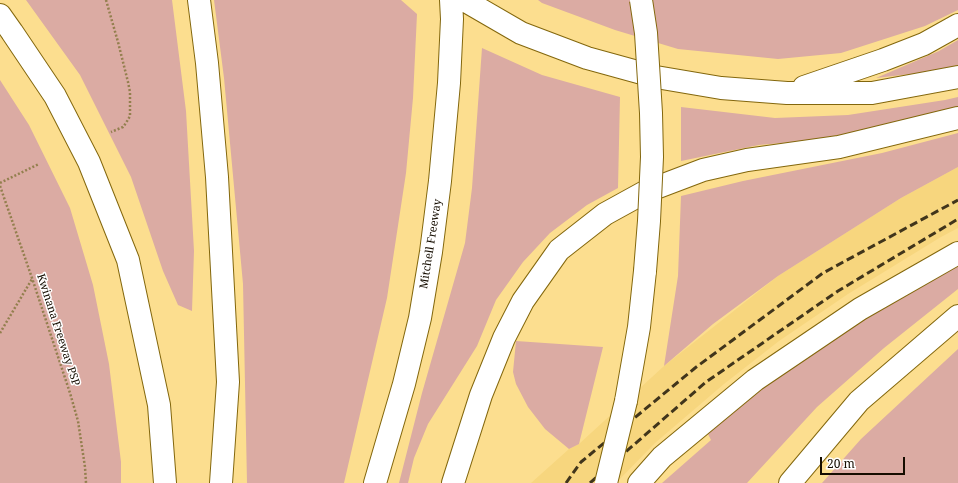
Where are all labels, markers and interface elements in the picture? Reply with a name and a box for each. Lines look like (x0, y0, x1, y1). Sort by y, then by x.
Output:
street label: Mitchell Freeway (417, 198, 445, 290)
street label: Kwinana Freeway PSP (34, 272, 82, 388)
scale bar (822, 449, 907, 475)
text: 20 m (827, 455, 855, 472)

